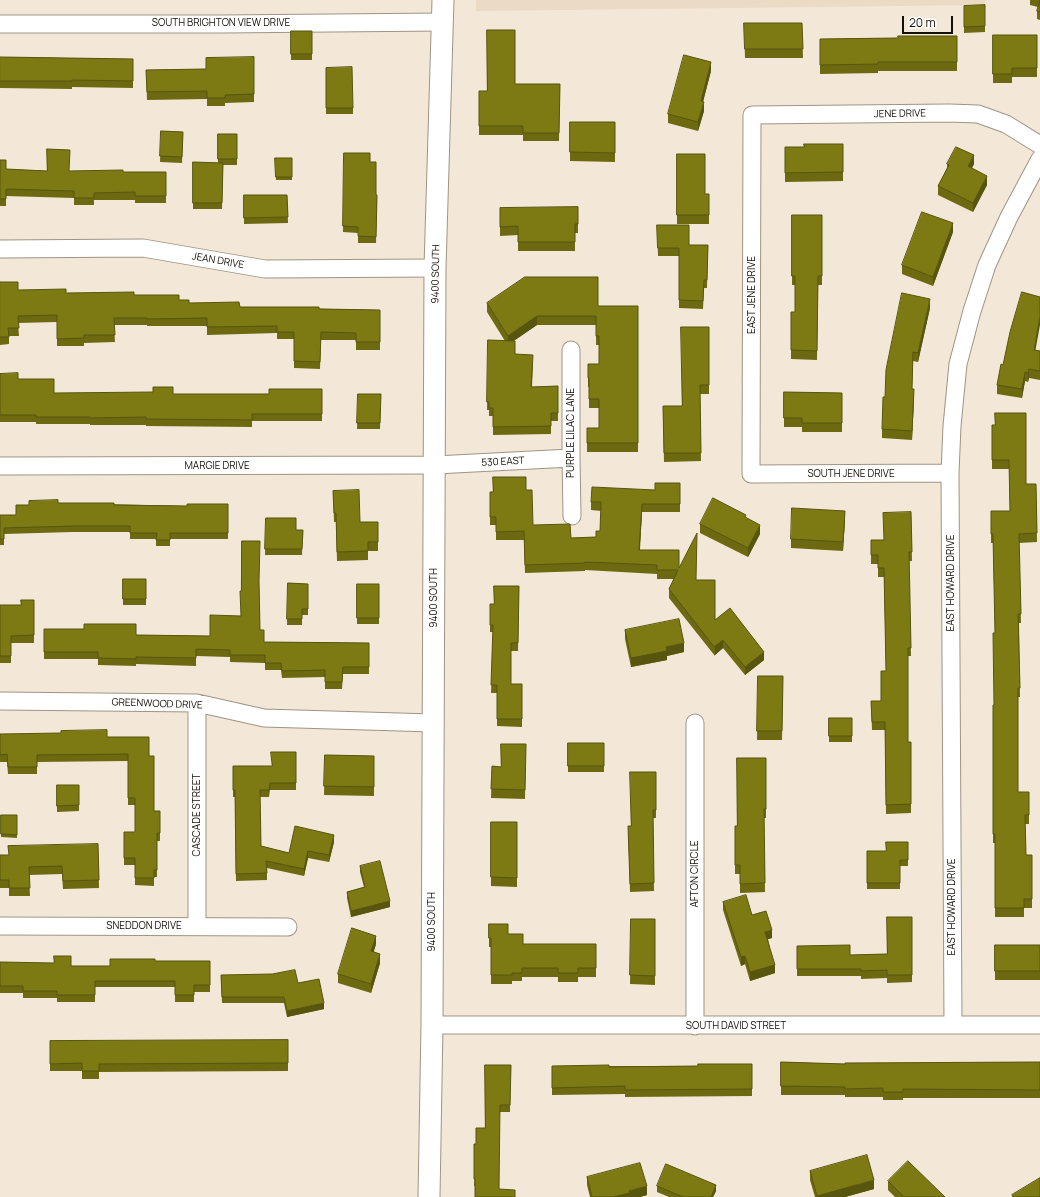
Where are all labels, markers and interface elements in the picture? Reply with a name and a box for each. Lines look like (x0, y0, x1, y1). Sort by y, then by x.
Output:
scale bar (904, 8, 955, 34)
text: 20 m (909, 14, 936, 31)
street label: SOUTH BRIGHTON VIEW DRIVE (152, 17, 290, 29)
street label: JENE DRIVE (874, 108, 926, 120)
street label: 9400 SOUTH (429, 244, 443, 304)
street label: JEAN DRIVE (191, 251, 245, 271)
street label: EAST JENE DRIVE (746, 256, 758, 334)
street label: PURPLE LILAC LANE (565, 388, 577, 478)
street label: 530 EAST (481, 455, 525, 469)
street label: MARGIE DRIVE (184, 460, 250, 472)
street label: SOUTH JENE DRIVE (807, 468, 895, 480)
street label: EAST HOWARD DRIVE (945, 535, 957, 631)
street label: 9400 SOUTH (428, 568, 440, 628)
street label: GREENWOOD DRIVE (111, 696, 203, 712)
street label: CASCADE STREET (191, 774, 203, 856)
street label: AFTON CIRCLE (689, 840, 701, 908)
street label: EAST HOWARD DRIVE (946, 859, 958, 955)
street label: 9400 SOUTH (426, 892, 438, 952)
street label: SNEDDON DRIVE (106, 920, 182, 932)
street label: SOUTH DAVID STREET (686, 1020, 786, 1032)

